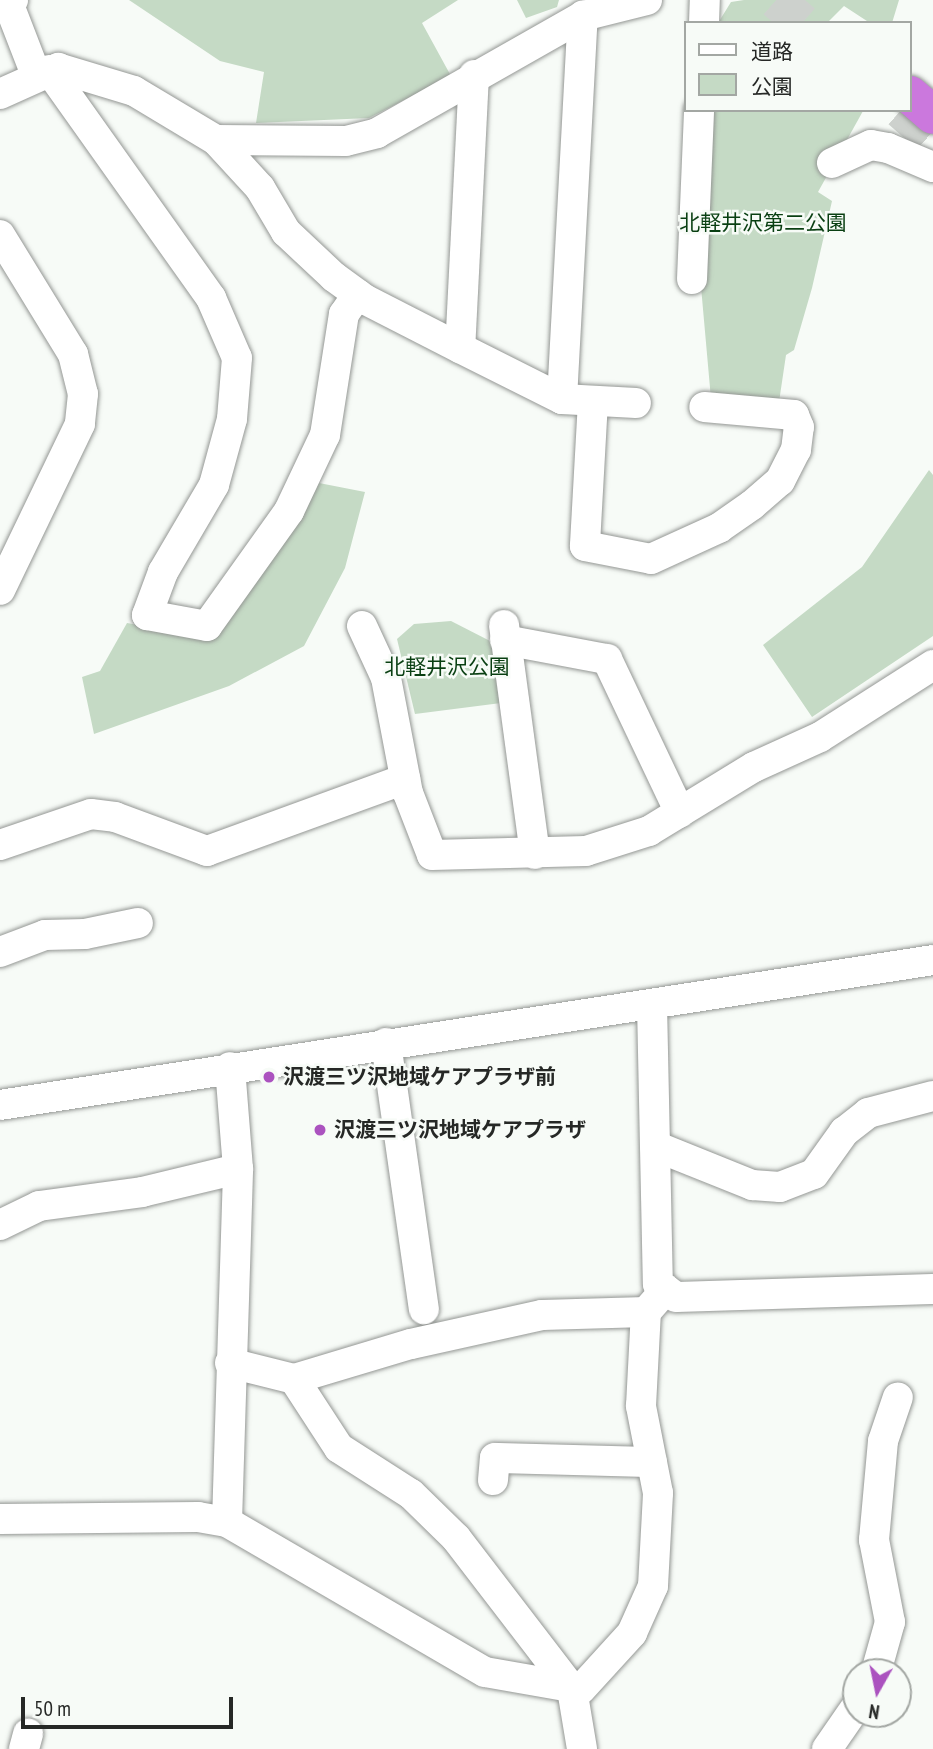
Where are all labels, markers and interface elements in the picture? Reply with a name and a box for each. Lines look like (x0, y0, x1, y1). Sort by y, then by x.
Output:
legend (684, 21, 912, 112)
text: 道路 (751, 38, 793, 65)
text: 公園 (751, 73, 793, 100)
park label: 北軽井沢第二公園 (679, 210, 847, 236)
park label: 北軽井沢公園 (384, 654, 510, 680)
place label: 沢渡三ツ沢地域ケアプラザ前 (283, 1064, 556, 1090)
marker: 沢渡三ツ沢地域ケアプラザ前 (261, 1069, 277, 1085)
place label: 沢渡三ツ沢地域ケアプラザ (334, 1117, 586, 1143)
marker: 沢渡三ツ沢地域ケアプラザ (312, 1122, 328, 1138)
north arrow (842, 1658, 912, 1728)
scale bar (24, 1682, 236, 1726)
text: 50 m (34, 1695, 71, 1722)
text: N (867, 1699, 881, 1724)

